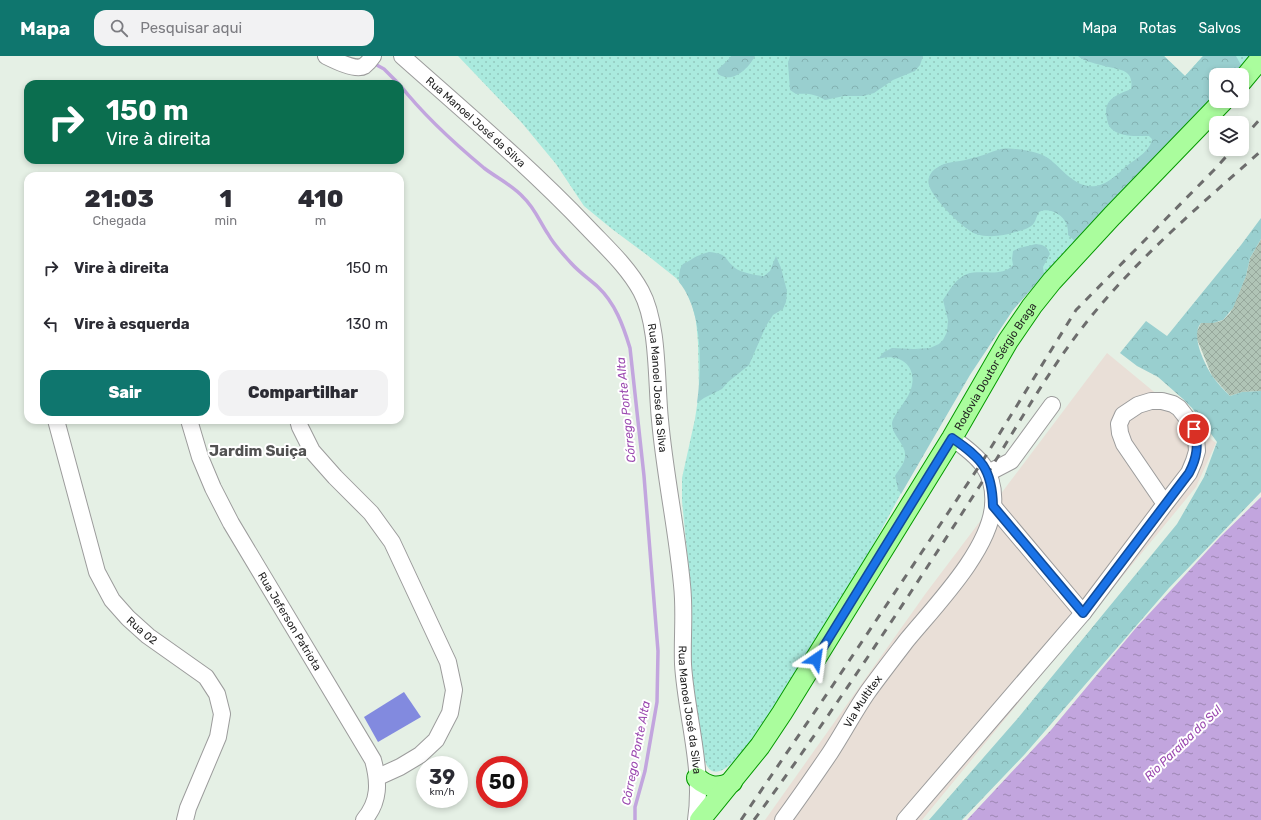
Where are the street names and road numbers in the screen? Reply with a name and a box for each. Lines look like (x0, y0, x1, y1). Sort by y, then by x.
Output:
street label: Rua Manoel José da Silva (423, 74, 528, 170)
street label: Rodovia Doutor Sérgio Braga (952, 300, 1039, 433)
street label: Rua Manoel José da Silva (645, 322, 670, 453)
street label: Rua Jeferson Patriota (255, 570, 324, 673)
street label: Rua 02 (124, 614, 160, 647)
street label: Rua Manoel José da Silva (676, 646, 703, 774)
street label: Via Multitex (841, 673, 885, 730)

